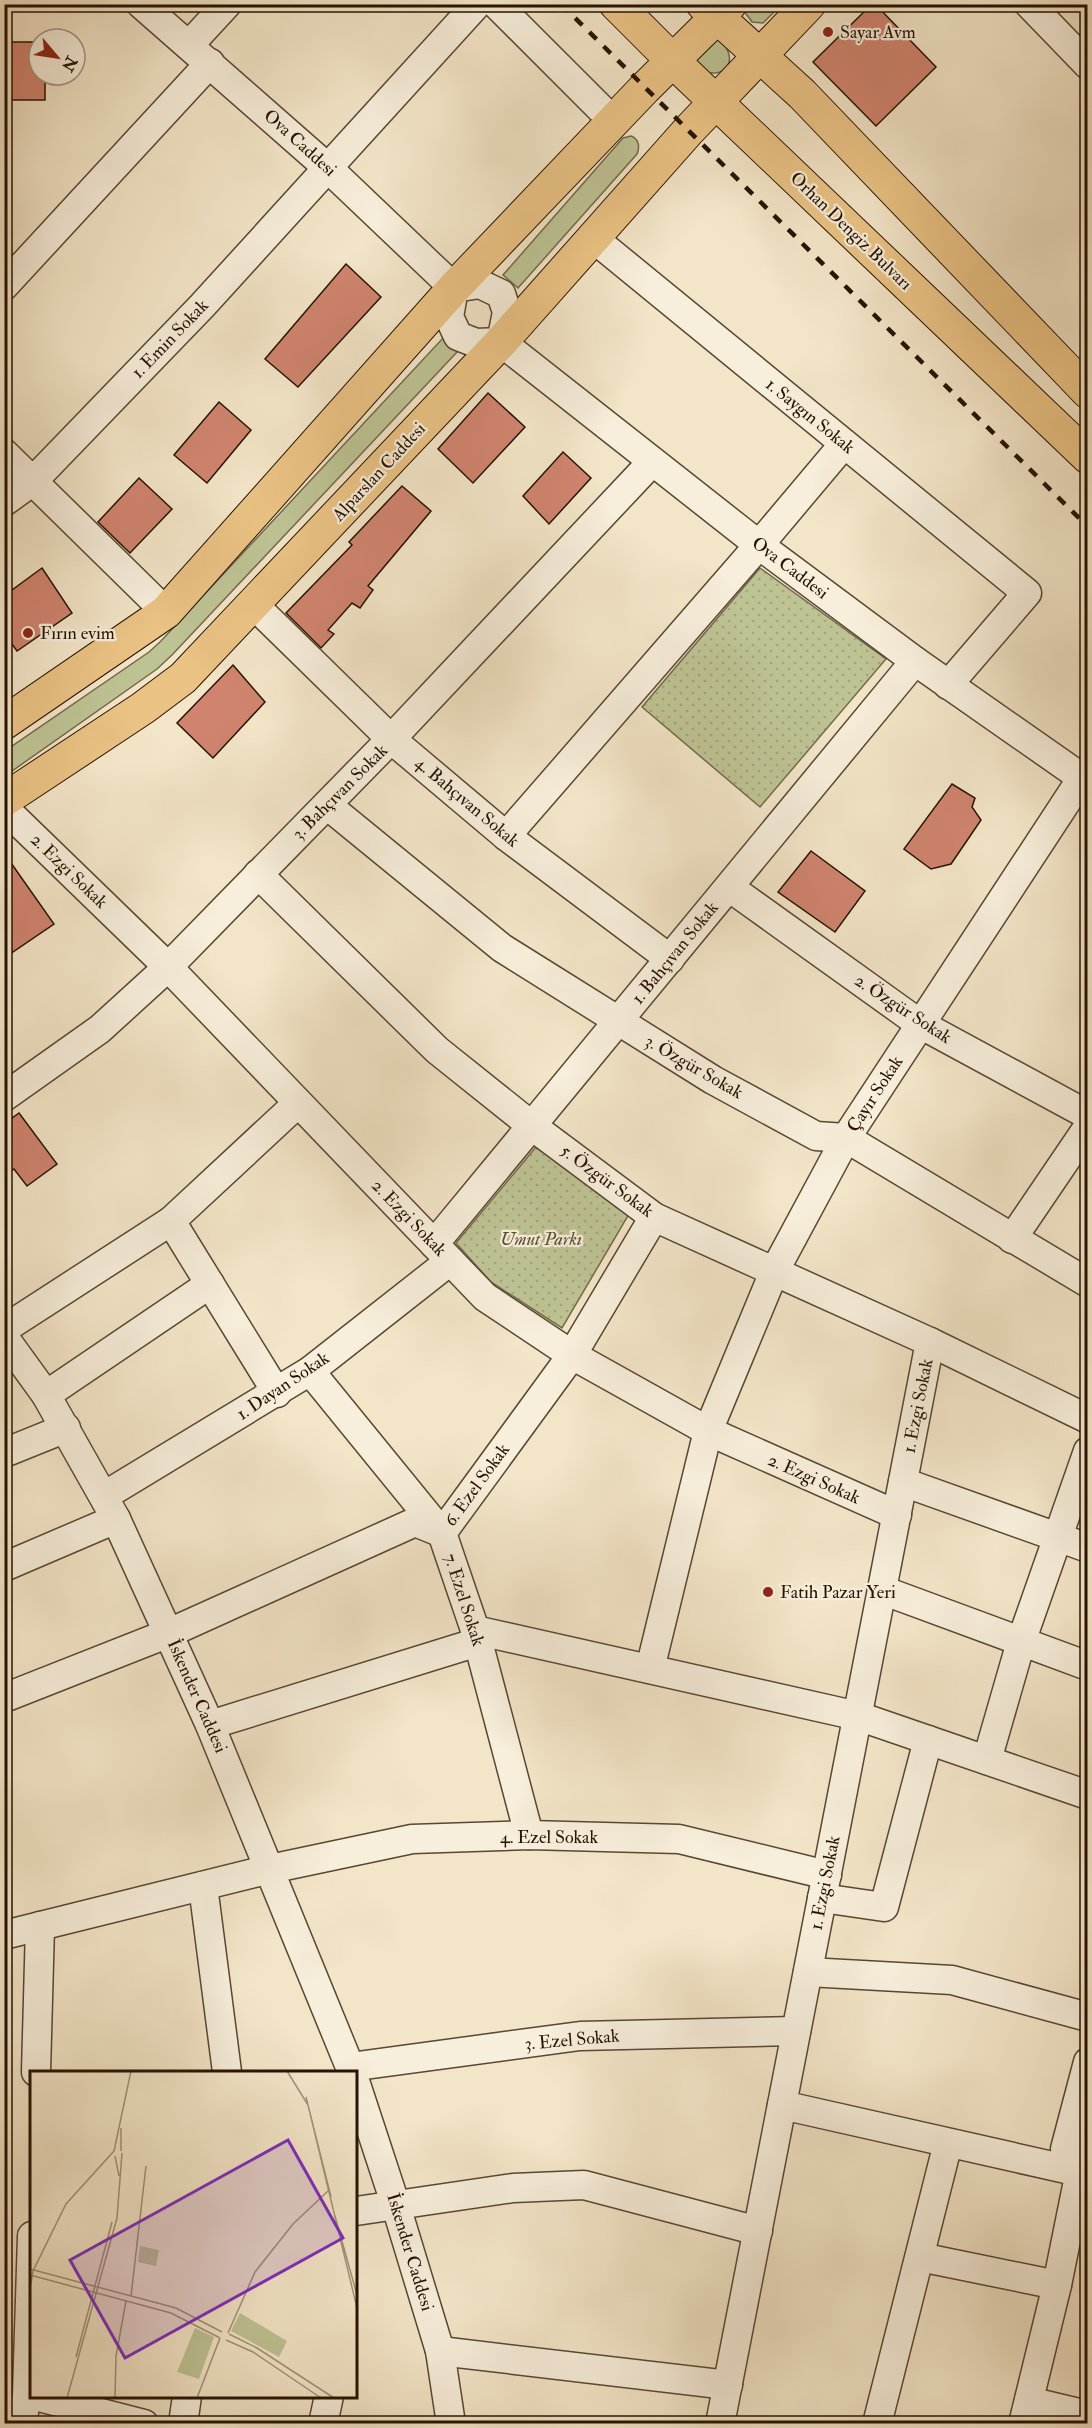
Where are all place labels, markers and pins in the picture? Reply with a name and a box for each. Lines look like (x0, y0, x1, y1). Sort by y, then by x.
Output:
place label: Sayar Avm (840, 21, 916, 44)
marker: Sayar Avm (821, 25, 835, 39)
place label: Fırın evim (40, 622, 115, 645)
marker: Fırın evim (21, 626, 35, 640)
place label: Fatih Pazar Yeri (780, 1581, 896, 1604)
marker: Fatih Pazar Yeri (761, 1585, 775, 1599)

